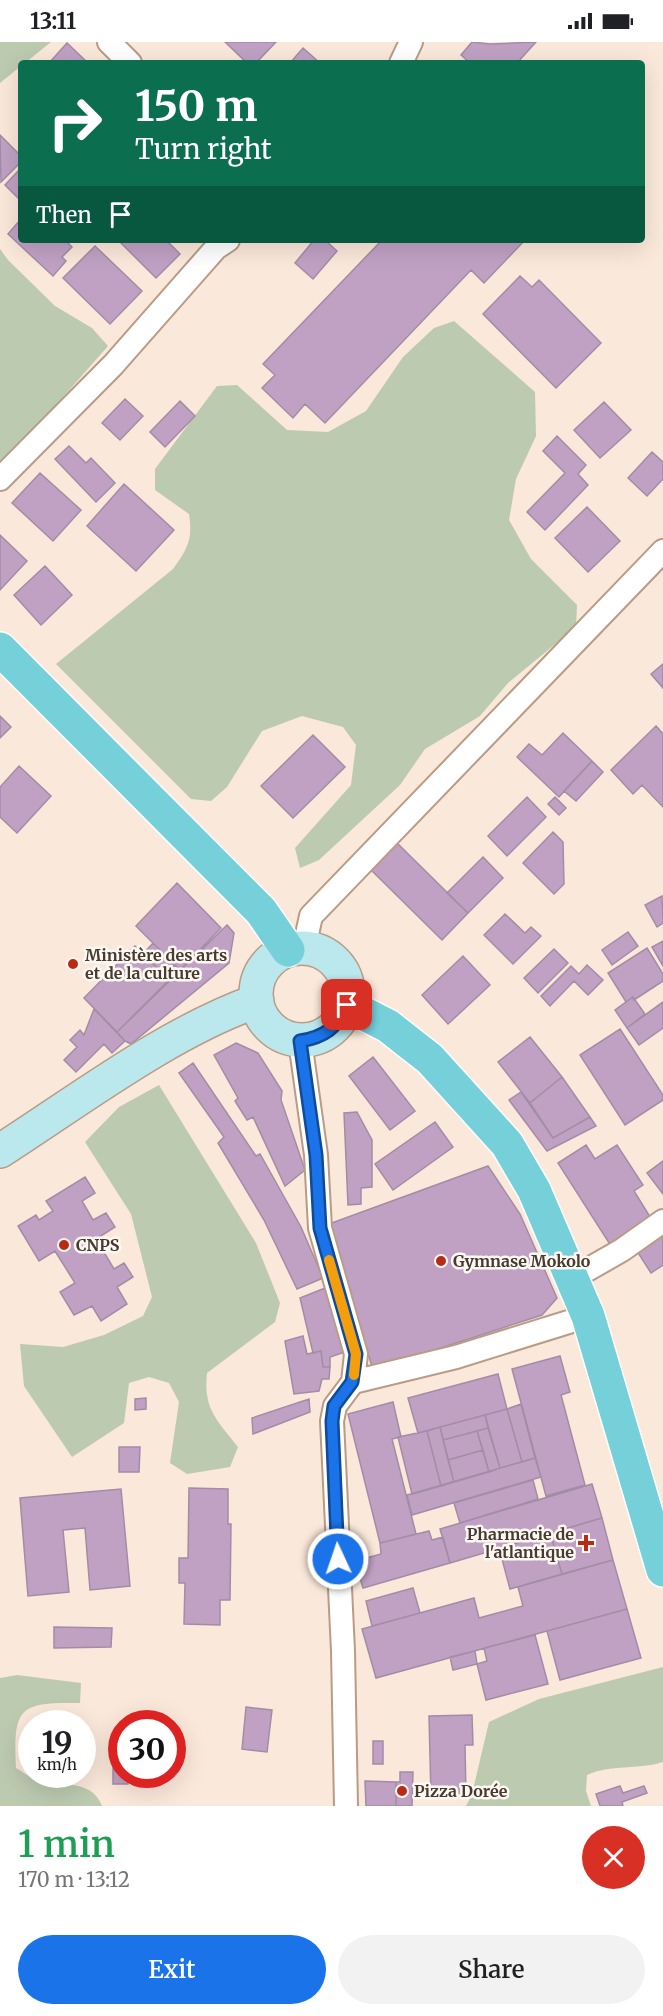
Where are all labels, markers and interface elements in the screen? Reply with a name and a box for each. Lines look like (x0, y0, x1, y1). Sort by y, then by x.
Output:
text: 13:11 (30, 7, 76, 35)
text: 150 m (135, 80, 257, 132)
icon: right (36, 84, 114, 162)
text: Turn right (135, 132, 272, 166)
icon: arrive (104, 198, 137, 231)
text: Then (36, 201, 92, 229)
place label: Ministère des arts et de la culture (85, 945, 227, 983)
marker: Ministère des arts et de la culture (66, 957, 80, 971)
pin (321, 979, 372, 1030)
icon: arrive (330, 988, 363, 1021)
place label: CNPS (76, 1235, 120, 1255)
marker: CNPS (57, 1238, 71, 1252)
place label: Gymnase Mokolo (453, 1251, 591, 1271)
marker: Gymnase Mokolo (434, 1254, 448, 1268)
place label: Pharmacie de l'atlantique (467, 1524, 574, 1562)
position arrow (306, 1527, 370, 1591)
marker: Pharmacie de l'atlantique (579, 1536, 593, 1550)
speed limit sign: 30 (108, 1710, 186, 1788)
text: 19 (41, 1723, 73, 1761)
text: km/h (37, 1755, 77, 1774)
place label: Pizza Dorée (414, 1781, 508, 1801)
marker: Pizza Dorée (395, 1784, 409, 1798)
text: 1 min (18, 1822, 115, 1867)
button: close (582, 1826, 645, 1889)
text: 170 m · 13:12 (18, 1867, 130, 1892)
button: Exit (18, 1935, 326, 2004)
button: Share (338, 1935, 645, 2004)

